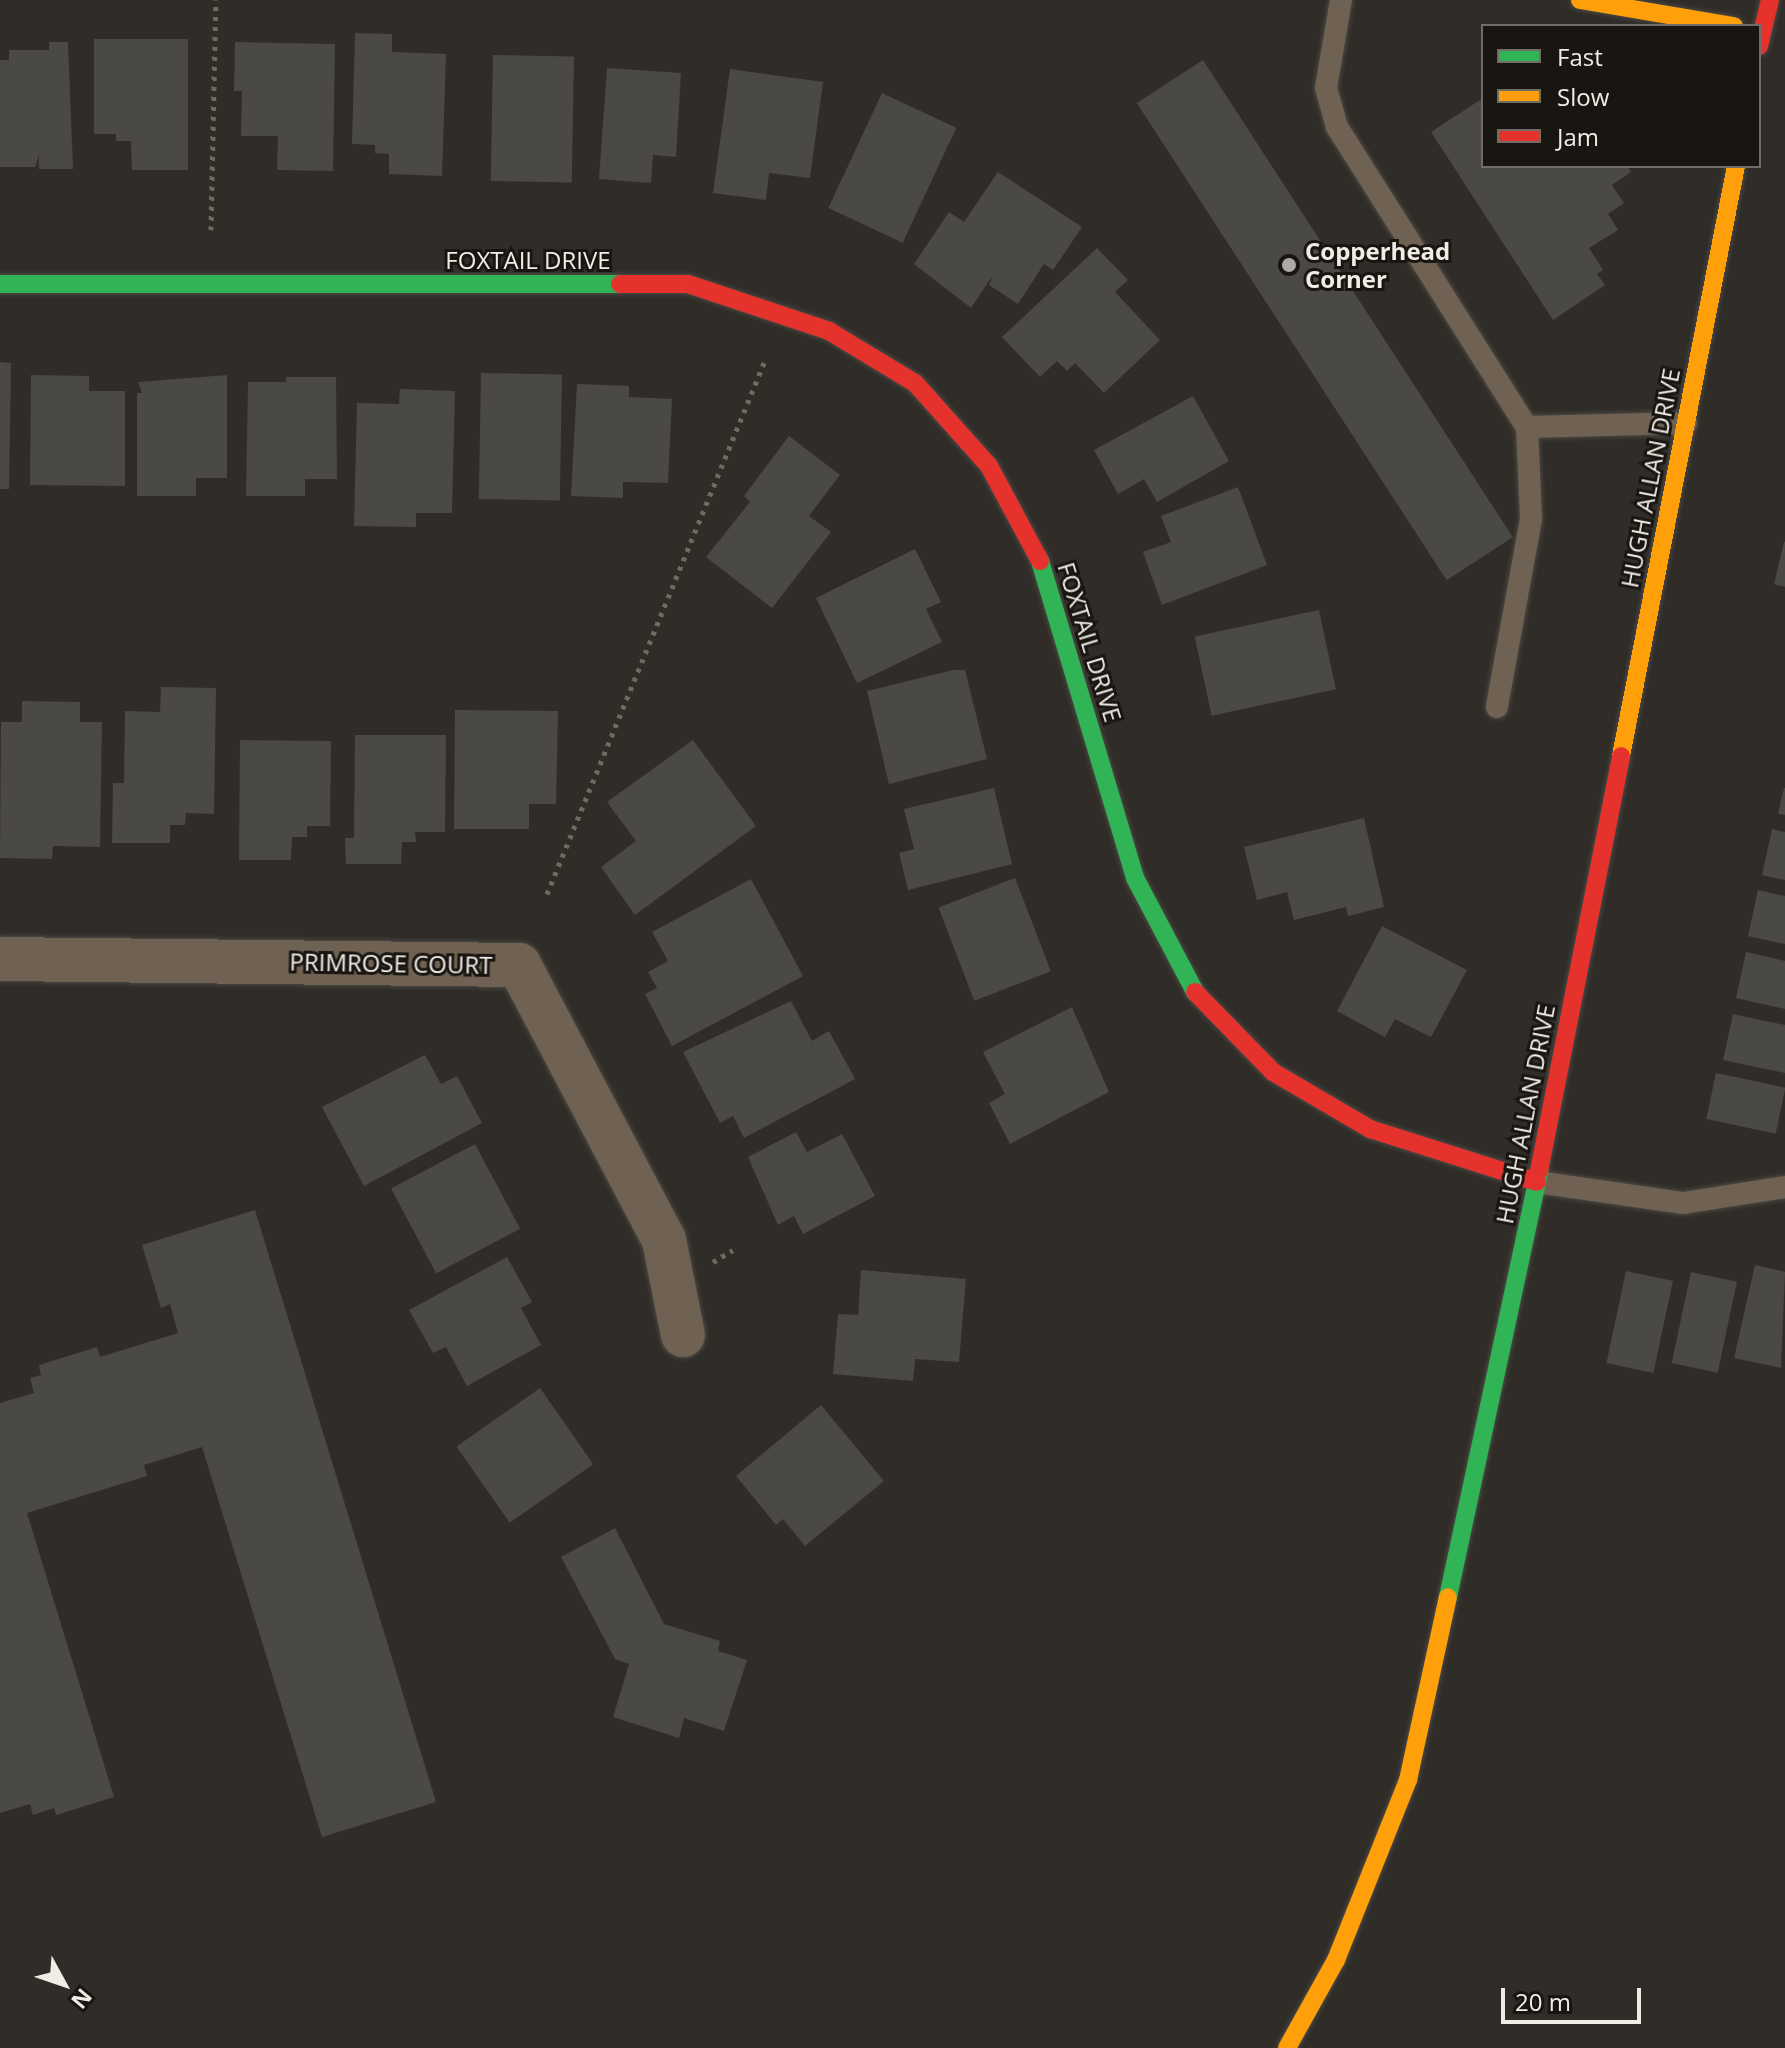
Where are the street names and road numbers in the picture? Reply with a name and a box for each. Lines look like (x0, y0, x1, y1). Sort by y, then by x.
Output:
street label: FOXTAIL DRIVE (445, 246, 611, 274)
street label: HUGH ALLAN DRIVE (1615, 366, 1685, 590)
street label: FOXTAIL DRIVE (1052, 559, 1128, 725)
street label: PRIMROSE COURT (289, 947, 493, 979)
street label: HUGH ALLAN DRIVE (1490, 1002, 1560, 1226)

